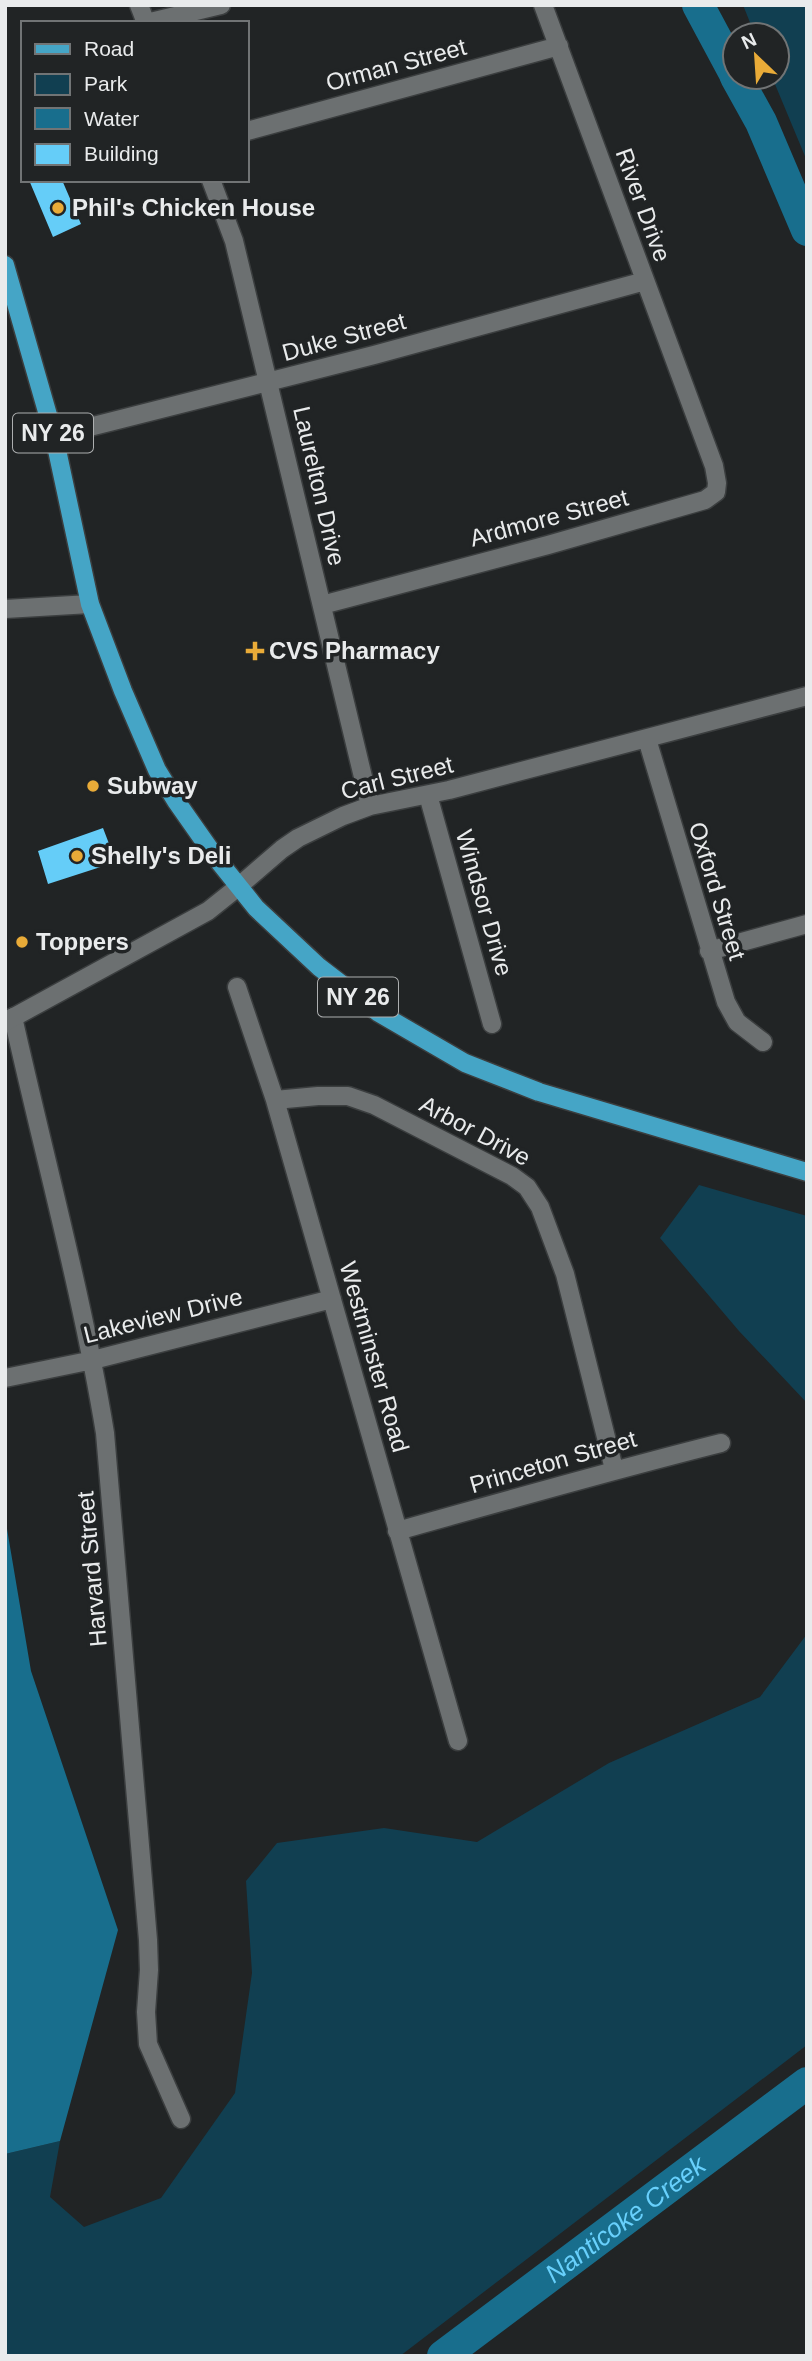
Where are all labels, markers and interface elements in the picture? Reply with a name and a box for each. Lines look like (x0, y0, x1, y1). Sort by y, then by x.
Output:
legend (21, 21, 248, 182)
north arrow (721, 21, 791, 91)
text: N (738, 29, 760, 53)
street label: Orman Street (323, 33, 469, 96)
text: Road (84, 37, 134, 60)
text: Park (84, 72, 128, 95)
text: Water (84, 107, 139, 130)
text: Building (84, 142, 159, 165)
street label: River Drive (610, 144, 676, 265)
place label: Phil's Chicken House (72, 194, 315, 221)
marker: Phil's Chicken House (50, 200, 66, 216)
street label: Duke Street (279, 307, 409, 366)
street label: Laurelton Drive (288, 404, 351, 568)
road number: NY 26 (13, 414, 93, 452)
street label: Ardmore Street (467, 483, 631, 552)
place label: CVS Pharmacy (269, 637, 440, 664)
marker: CVS Pharmacy (247, 643, 263, 659)
street label: Carl Street (338, 750, 456, 804)
place label: Subway (107, 772, 198, 799)
marker: Subway (85, 778, 101, 794)
street label: Oxford Street (684, 819, 751, 963)
street label: Windsor Drive (451, 827, 518, 979)
place label: Shelly's Deli (91, 842, 231, 869)
marker: Shelly's Deli (69, 848, 85, 864)
place label: Toppers (36, 928, 129, 955)
marker: Toppers (14, 934, 30, 950)
road number: NY 26 (318, 978, 398, 1016)
street label: Arbor Drive (415, 1090, 535, 1171)
street label: Westminster Road (334, 1258, 415, 1455)
street label: Lakeview Drive (81, 1283, 245, 1348)
street label: Princeton Street (466, 1425, 640, 1498)
street label: Harvard Street (71, 1490, 112, 1648)
water label: Nanticoke Creek (539, 2148, 713, 2289)

